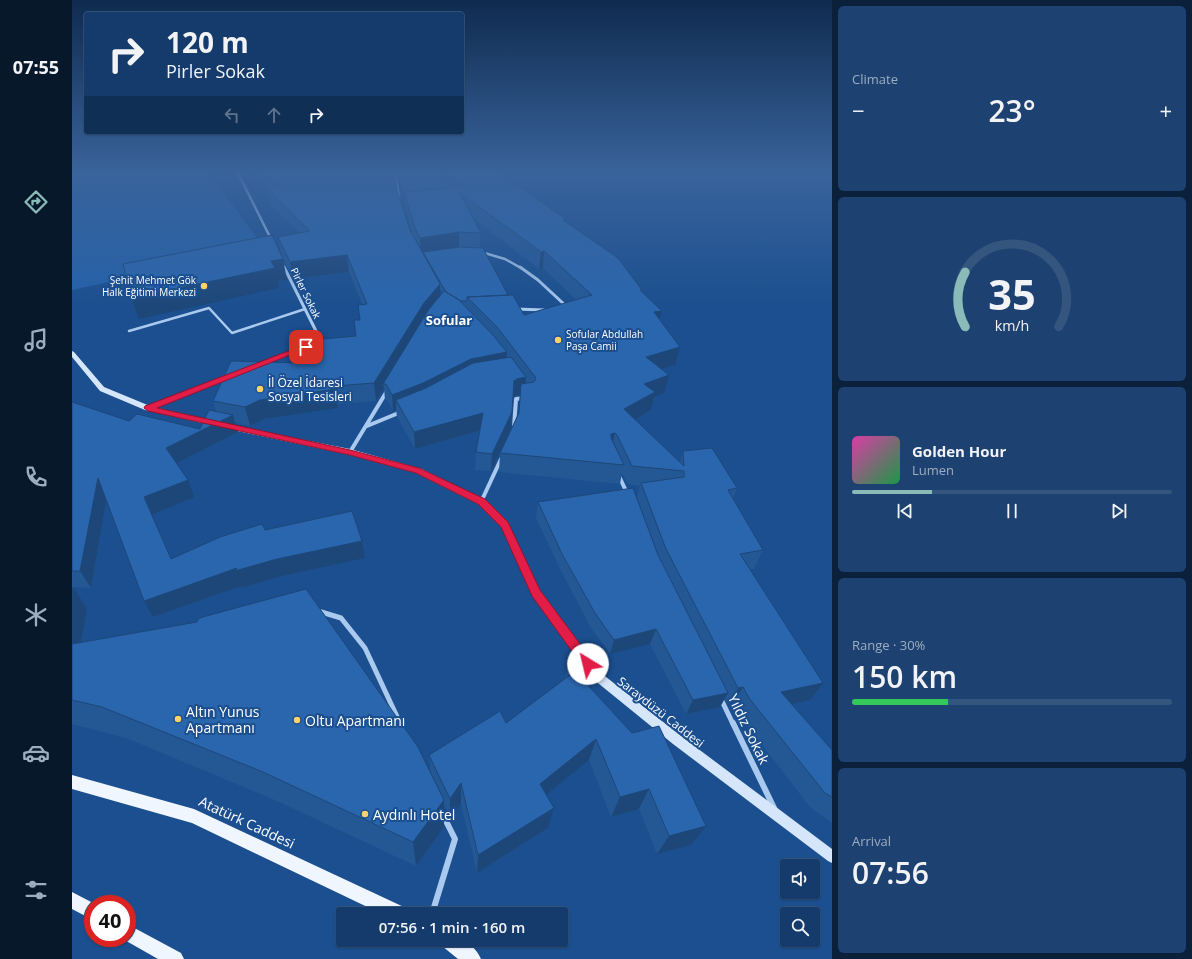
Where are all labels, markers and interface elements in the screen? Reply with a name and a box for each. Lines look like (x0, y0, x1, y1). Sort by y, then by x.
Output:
text: 120 m (166, 23, 249, 61)
icon: right (100, 28, 152, 80)
text: 07:55 (13, 55, 59, 79)
text: Pirler Sokak (166, 59, 265, 83)
text: Climate (852, 70, 898, 88)
text: 23° (988, 90, 1036, 131)
text: − (852, 95, 865, 125)
text: + (1159, 95, 1172, 125)
icon: left (221, 104, 243, 126)
icon: ahead (263, 104, 285, 126)
icon: right (305, 104, 327, 126)
icon: directions (22, 188, 50, 216)
street label: Pirler Sokak (288, 265, 325, 321)
text: 35 (988, 266, 1036, 322)
place label: Şehit Mehmet Gök Halk Eğitimi Merkezi (102, 273, 197, 299)
marker: Şehit Mehmet Gök Halk Eğitimi Merkezi (199, 281, 209, 291)
district label: Sofular (426, 311, 472, 329)
text: km/h (995, 315, 1029, 334)
icon: music (22, 326, 50, 354)
place label: Sofular Abdullah Paşa Camii (566, 327, 643, 353)
pin (289, 330, 323, 364)
marker: Sofular Abdullah Paşa Camii (553, 335, 563, 345)
icon: arrive (295, 336, 317, 358)
place label: İl Özel İdaresi Sosyal Tesisleri (268, 374, 352, 405)
marker: İl Özel İdaresi Sosyal Tesisleri (255, 384, 265, 394)
text: Golden Hour (912, 441, 1006, 461)
text: Lumen (912, 461, 954, 479)
icon: phone (22, 463, 50, 491)
icon: previous (894, 500, 916, 522)
icon: pause (1001, 500, 1023, 522)
icon: next (1108, 500, 1130, 522)
icon: climate (22, 601, 50, 629)
text: Range · 30% (852, 636, 925, 654)
position arrow (567, 643, 609, 685)
text: 150 km (852, 656, 957, 697)
street label: Saraydüzü Caddesi (614, 673, 708, 751)
street label: Yıldız Sokak (724, 691, 774, 768)
place label: Altın Yunus Apartmanı (186, 702, 260, 737)
place label: Oltu Apartmanı (305, 711, 405, 730)
marker: Altın Yunus Apartmanı (173, 714, 183, 724)
marker: Oltu Apartmanı (292, 715, 302, 725)
icon: car (22, 739, 50, 767)
street label: Atatürk Caddesi (196, 791, 298, 853)
place label: Aydınlı Hotel (373, 805, 455, 824)
marker: Aydınlı Hotel (360, 809, 370, 819)
text: Arrival (852, 832, 891, 850)
text: 07:56 (852, 852, 929, 893)
map controls (780, 859, 820, 947)
button: sound (780, 859, 820, 899)
icon: filters (22, 876, 50, 904)
speed limit sign: 40 (84, 895, 136, 947)
button: search (780, 907, 820, 947)
text: 07:56 · 1 min · 160 m (379, 917, 525, 937)

